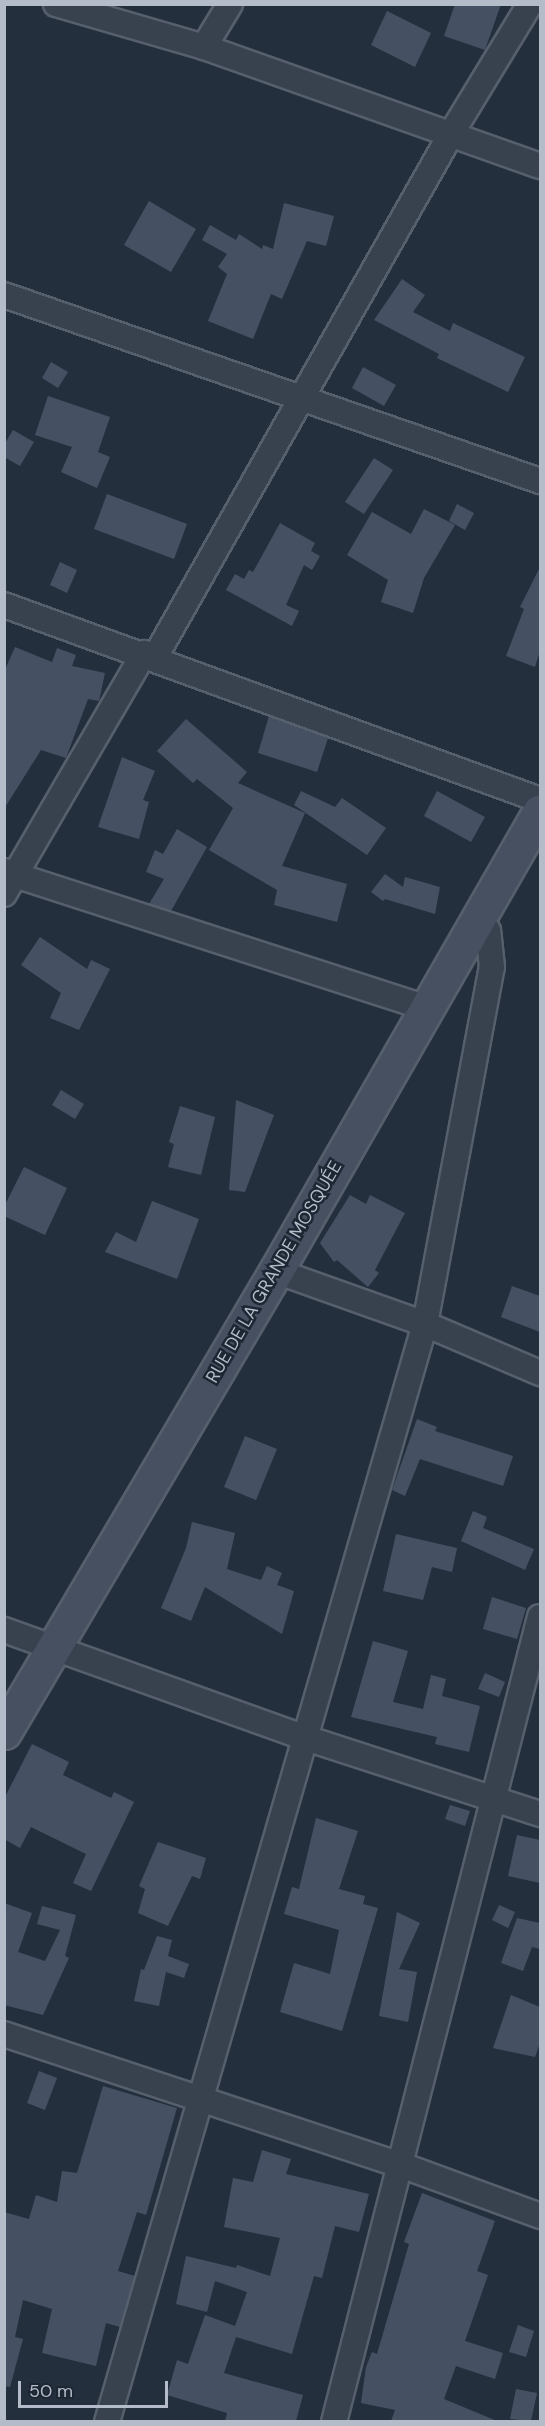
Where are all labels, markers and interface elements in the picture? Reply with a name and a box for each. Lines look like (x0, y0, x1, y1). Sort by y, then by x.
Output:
street label: RUE DE LA GRANDE MOSQUÉE (201, 1157, 347, 1387)
scale bar (21, 2369, 171, 2407)
text: 50 m (29, 2379, 73, 2403)

